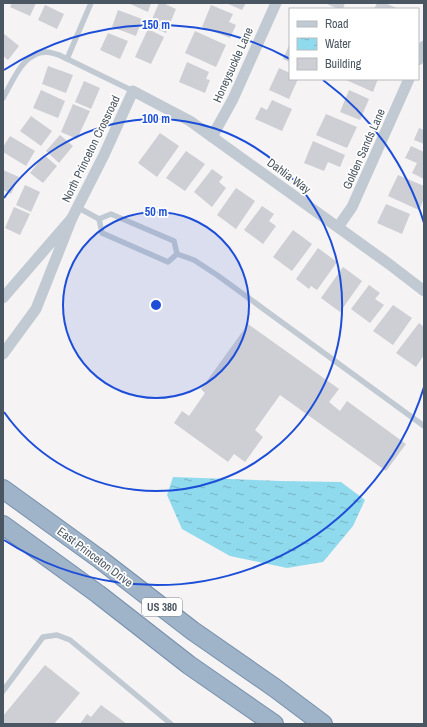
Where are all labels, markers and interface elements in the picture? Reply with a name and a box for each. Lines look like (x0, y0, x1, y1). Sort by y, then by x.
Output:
legend (289, 8, 419, 80)
text: Road (325, 16, 349, 32)
text: 150 m (142, 17, 170, 33)
street label: Honeysuckle Lane (209, 25, 257, 105)
text: Water (325, 36, 352, 52)
text: Building (325, 56, 362, 72)
street label: North Princeton Crossroad (58, 93, 124, 205)
street label: Golden Sands Lane (339, 106, 389, 192)
text: 100 m (142, 111, 170, 127)
street label: Dahlia Way (264, 155, 314, 197)
text: 50 m (145, 204, 167, 220)
centre of rings (149, 298, 163, 312)
street label: East Princeton Drive (54, 523, 136, 591)
road number: US 380 (142, 598, 182, 616)

